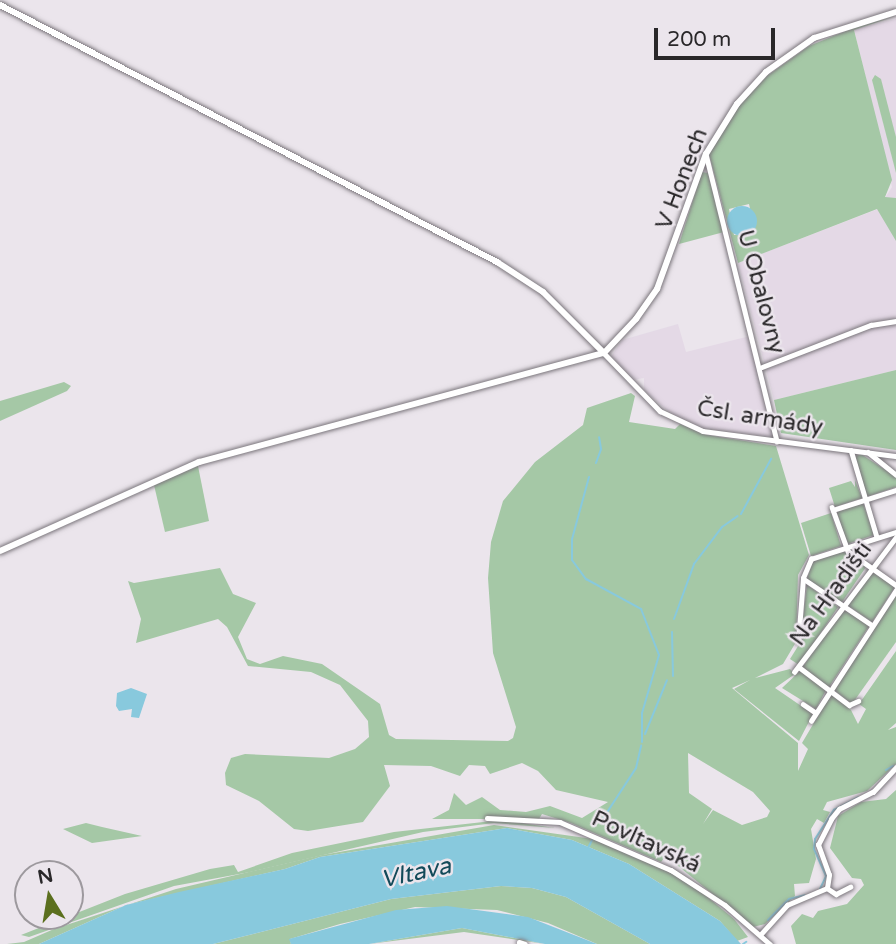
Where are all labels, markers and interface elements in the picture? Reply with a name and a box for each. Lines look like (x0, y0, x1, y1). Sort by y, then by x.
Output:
scale bar (658, 14, 779, 58)
text: 200 m (667, 27, 731, 52)
street label: V Honech (650, 124, 714, 234)
street label: U Obalovny (731, 227, 791, 357)
street label: Čsl. armády (695, 394, 825, 442)
street label: Na Hradišti (784, 537, 878, 651)
street label: Povltavská (587, 805, 705, 879)
water label: Vltava (378, 852, 454, 894)
north arrow (14, 860, 84, 930)
text: N (36, 864, 55, 889)

